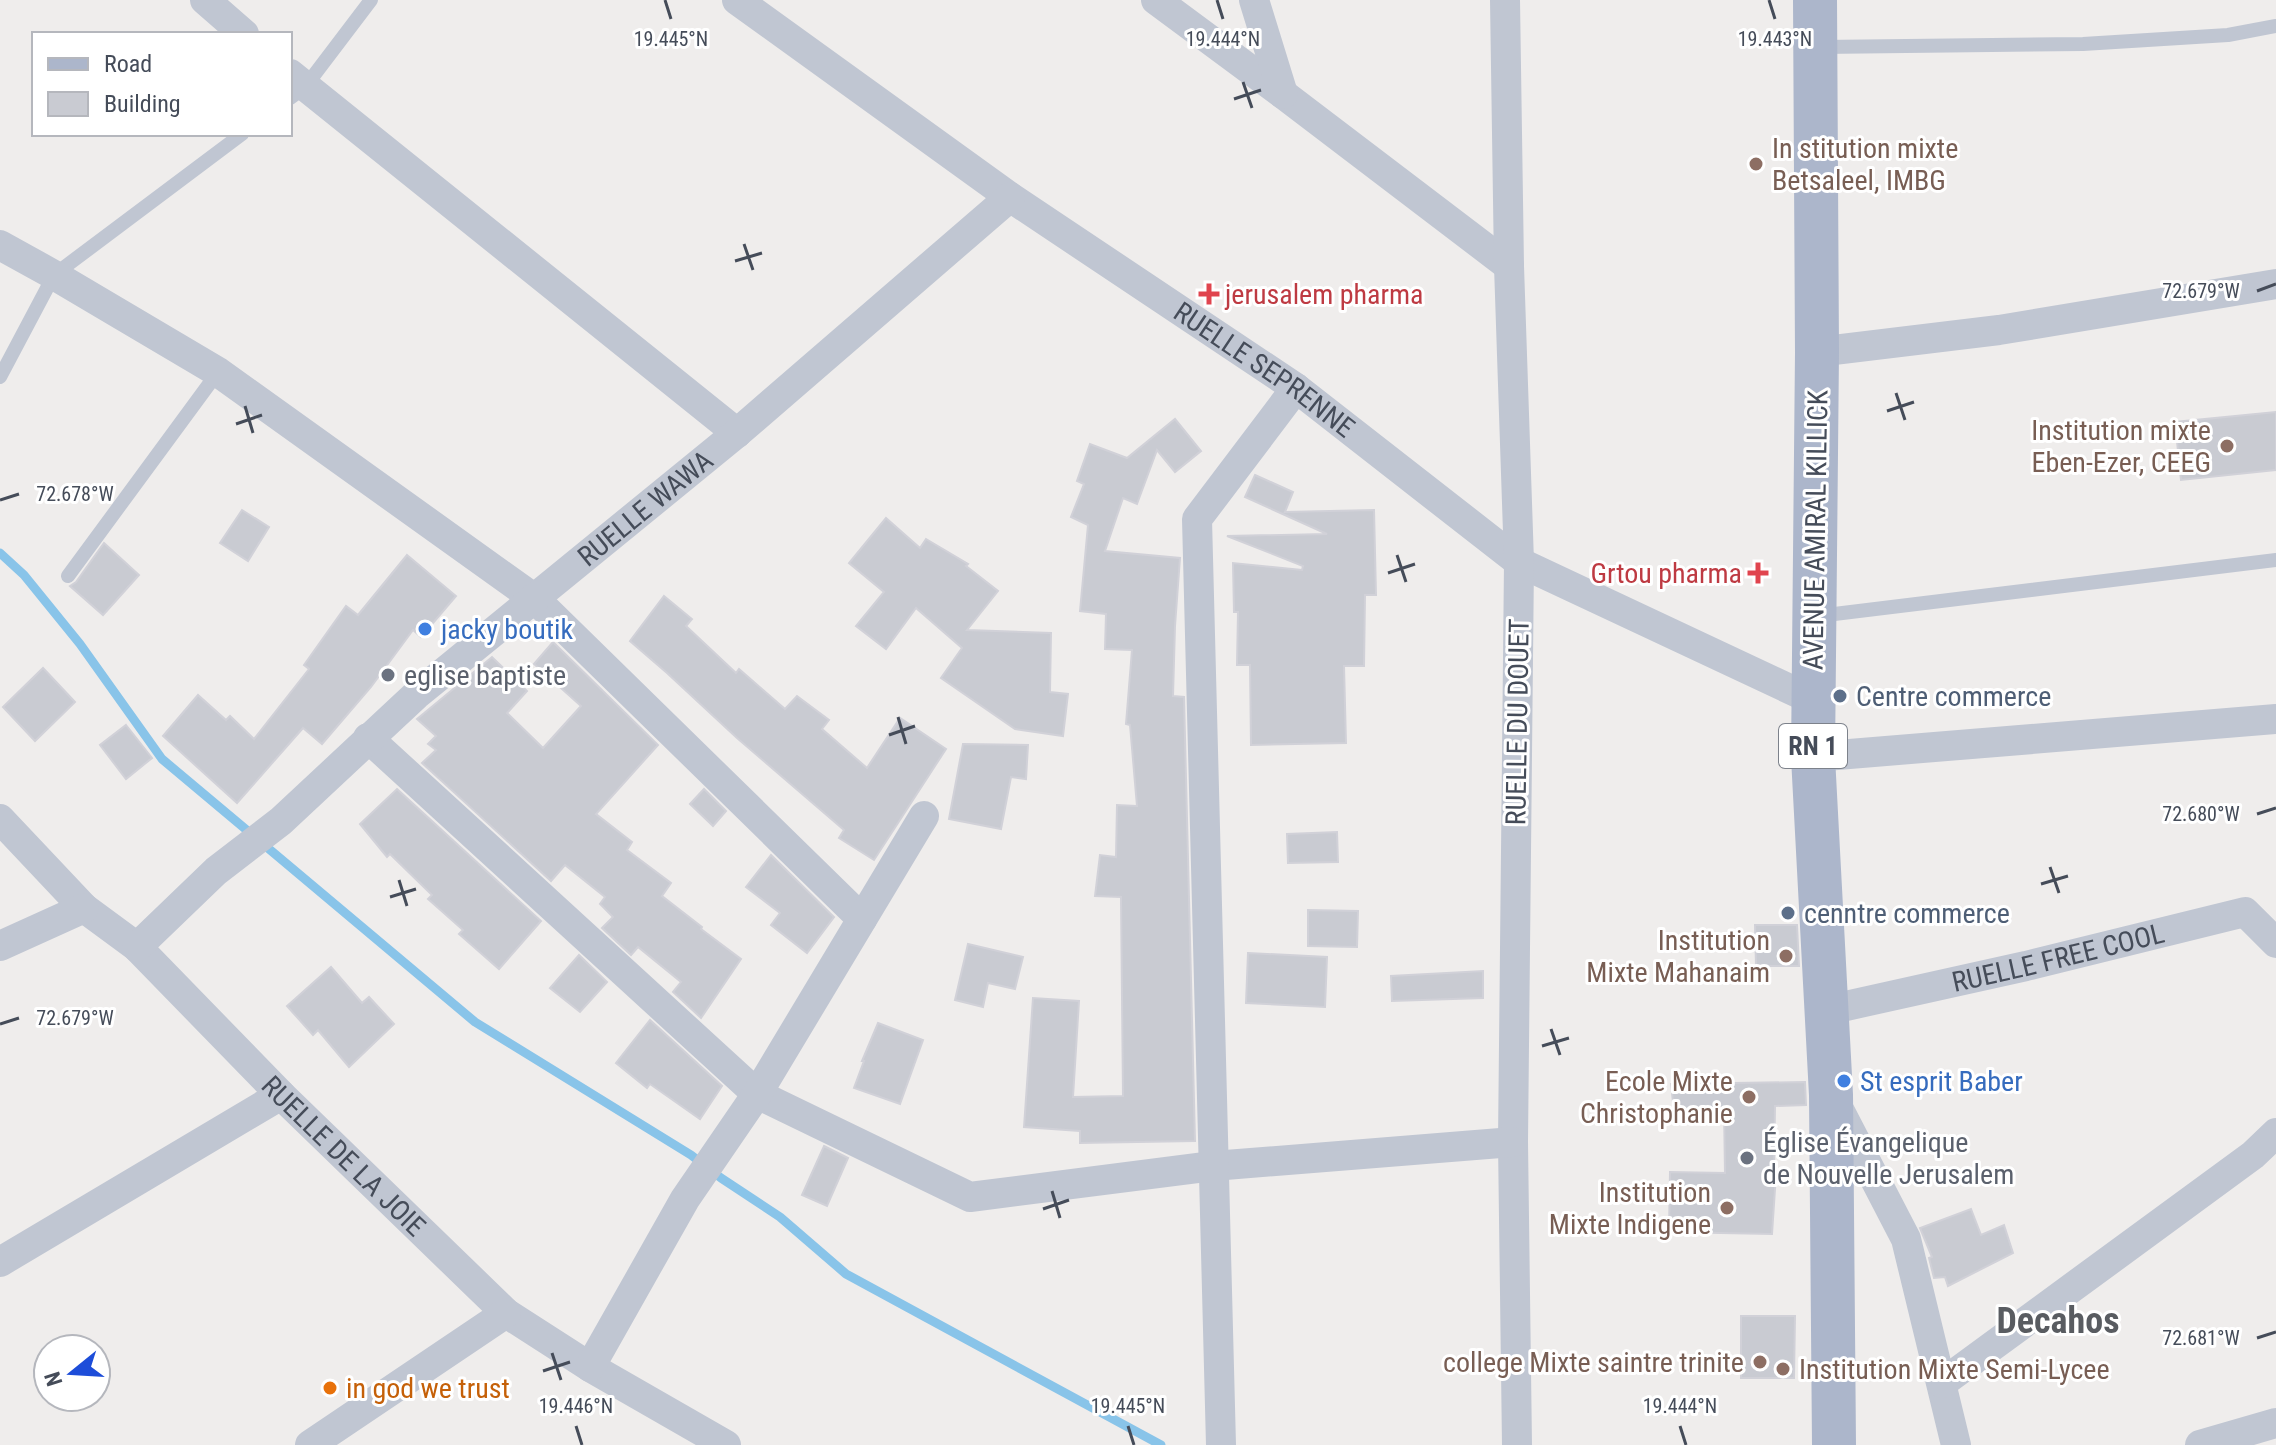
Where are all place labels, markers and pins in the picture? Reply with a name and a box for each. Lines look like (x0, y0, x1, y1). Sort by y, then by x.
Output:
place label: In stitution mixte Betsaleel, IMBG (1772, 132, 1958, 197)
marker: In stitution mixte Betsaleel, IMBG (1747, 155, 1765, 173)
place label: jerusalem pharma (1224, 278, 1423, 311)
marker: jerusalem pharma (1200, 285, 1218, 303)
place label: Institution mixte Eben-Ezer, CEEG (2031, 414, 2211, 479)
marker: Institution mixte Eben-Ezer, CEEG (2218, 437, 2236, 455)
place label: Grtou pharma (1590, 557, 1742, 590)
marker: Grtou pharma (1749, 564, 1767, 582)
place label: jacky boutik (440, 613, 573, 646)
marker: jacky boutik (416, 620, 434, 638)
place label: eglise baptiste (404, 659, 566, 692)
marker: eglise baptiste (379, 666, 397, 684)
place label: Centre commerce (1856, 680, 2051, 713)
marker: Centre commerce (1831, 687, 1849, 705)
place label: cenntre commerce (1804, 897, 2010, 930)
marker: cenntre commerce (1779, 904, 1797, 922)
place label: Institution Mixte Mahanaim (1586, 924, 1770, 989)
marker: Institution Mixte Mahanaim (1777, 947, 1795, 965)
place label: Ecole Mixte Christophanie (1580, 1065, 1733, 1130)
place label: St esprit Baber (1860, 1065, 2023, 1098)
marker: St esprit Baber (1835, 1072, 1853, 1090)
marker: Ecole Mixte Christophanie (1740, 1088, 1758, 1106)
place label: Église Évangelique de Nouvelle Jerusalem (1763, 1126, 2014, 1191)
marker: Église Évangelique de Nouvelle Jerusalem (1738, 1149, 1756, 1167)
place label: Institution Mixte Indigene (1549, 1176, 1711, 1241)
marker: Institution Mixte Indigene (1718, 1199, 1736, 1217)
place label: college Mixte saintre trinite (1443, 1346, 1744, 1379)
marker: college Mixte saintre trinite (1751, 1353, 1769, 1371)
place label: Institution Mixte Semi-Lycee (1799, 1353, 2110, 1386)
marker: Institution Mixte Semi-Lycee (1774, 1360, 1792, 1378)
place label: in god we trust (346, 1372, 510, 1405)
marker: in god we trust (321, 1379, 339, 1397)

